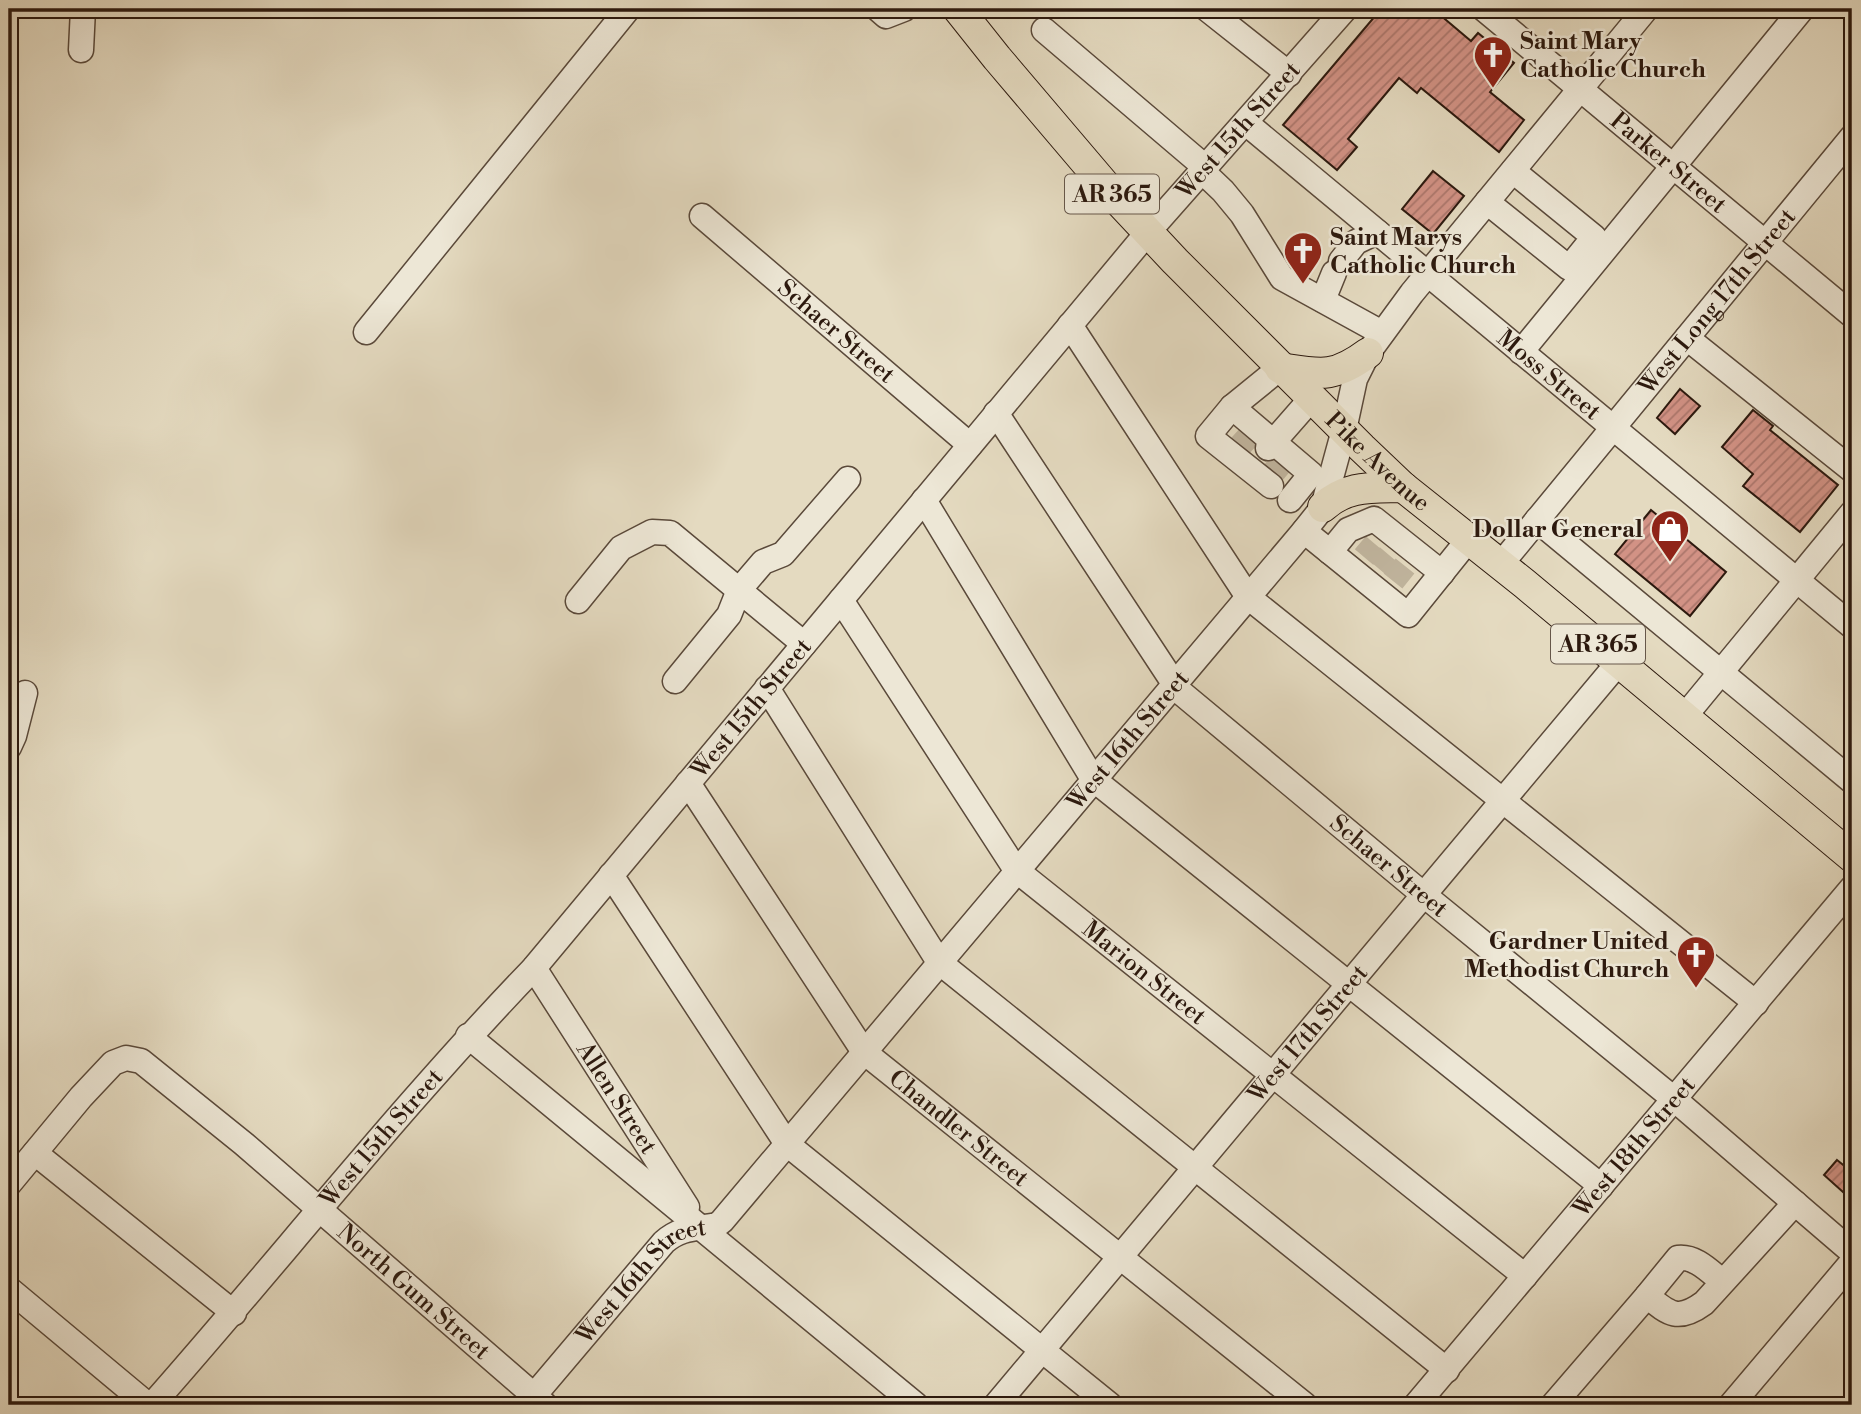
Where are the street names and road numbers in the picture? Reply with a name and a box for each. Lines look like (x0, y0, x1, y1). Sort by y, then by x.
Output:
street label: West 15th Street (1169, 55, 1308, 206)
street label: Parker Street (1604, 106, 1733, 221)
road number: AR 365 (1065, 174, 1159, 214)
street label: West Long 17th Street (1632, 202, 1803, 402)
street label: Schaer Street (771, 273, 901, 391)
street label: Moss Street (1491, 324, 1607, 427)
street label: Pike Avenue (1318, 406, 1436, 519)
road number: AR 365 (1551, 624, 1645, 664)
street label: West 15th Street (684, 632, 819, 786)
street label: West 16th Street (1060, 664, 1196, 817)
street label: Schaer Street (1323, 809, 1454, 925)
street label: Marion Street (1076, 915, 1212, 1032)
street label: West 17th Street (1241, 958, 1375, 1110)
street label: Allen Street (569, 1036, 663, 1160)
street label: West 15th Street (313, 1063, 450, 1215)
street label: Chandler Street (882, 1064, 1035, 1194)
street label: West 18th Street (1566, 1071, 1703, 1224)
street label: West 16th Street (570, 1213, 708, 1351)
street label: North Gum Street (331, 1218, 496, 1367)

